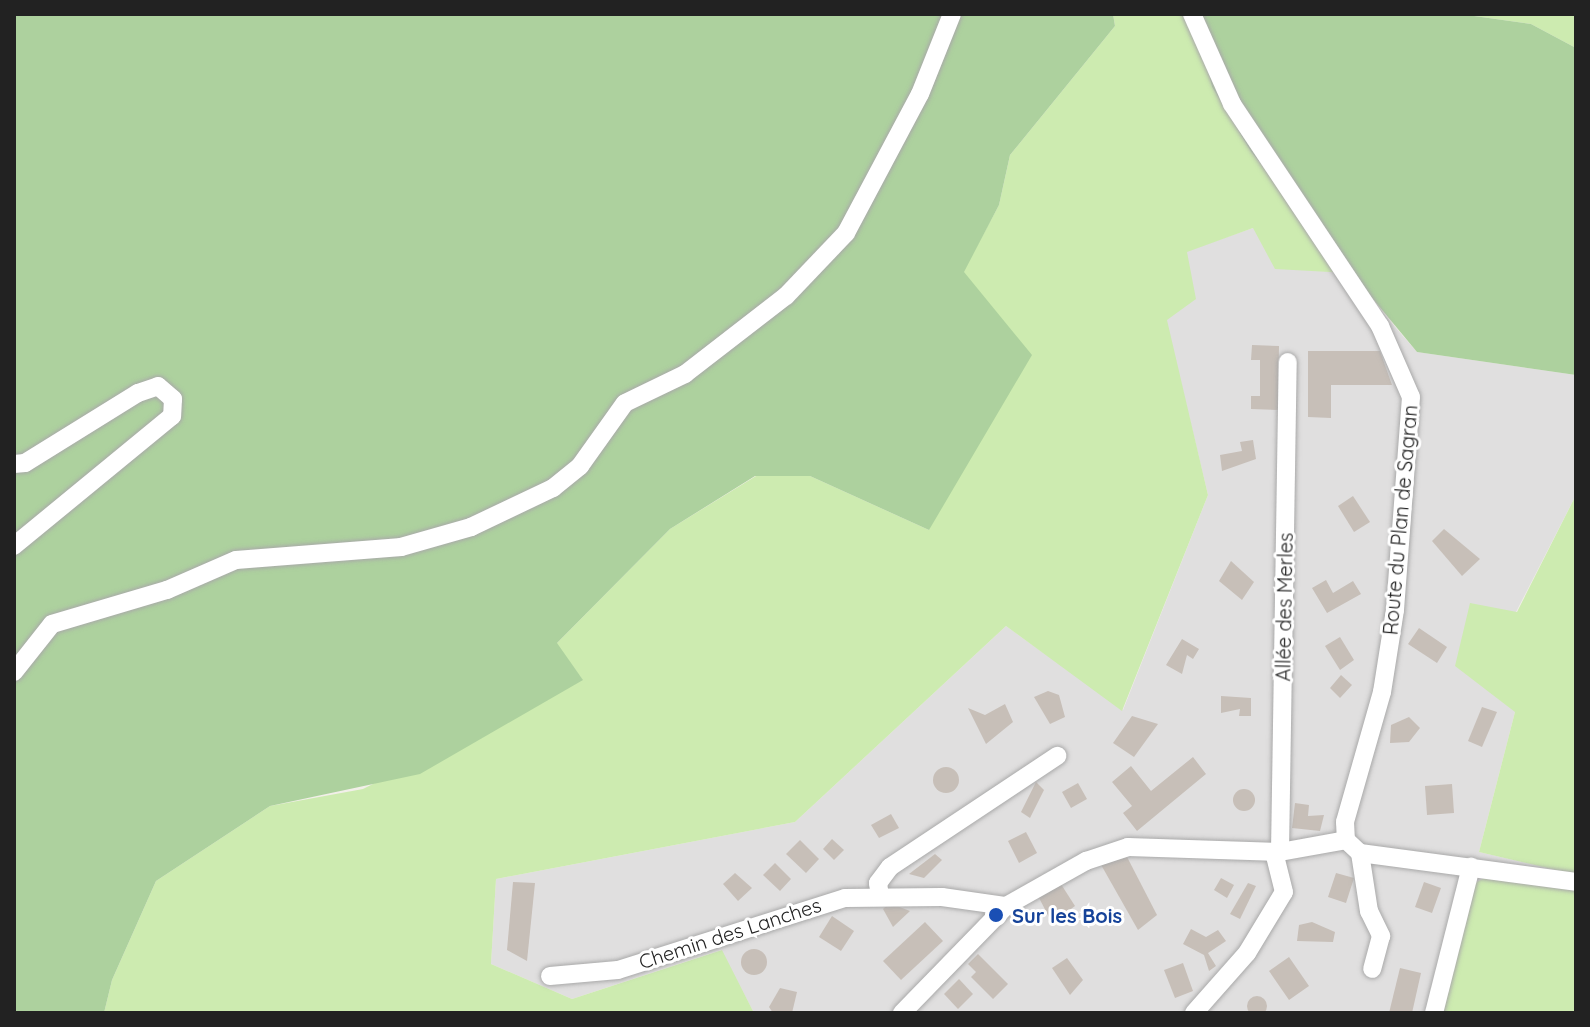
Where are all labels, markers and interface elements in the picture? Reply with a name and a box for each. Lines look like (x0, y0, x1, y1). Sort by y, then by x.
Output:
street label: Route du Plan de Sagran (1378, 404, 1422, 636)
street label: Allée des Merles (1271, 532, 1297, 682)
street label: Chemin des Lanches (636, 892, 824, 974)
place label: Sur les Bois (1012, 903, 1122, 927)
marker: Sur les Bois (987, 906, 1005, 924)

